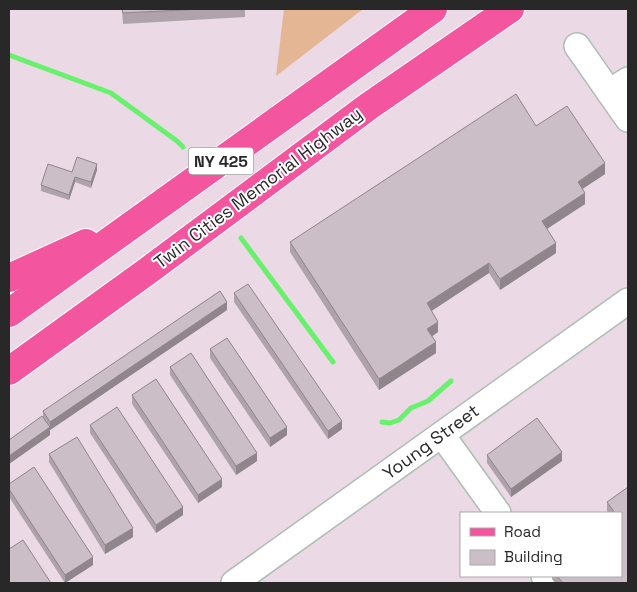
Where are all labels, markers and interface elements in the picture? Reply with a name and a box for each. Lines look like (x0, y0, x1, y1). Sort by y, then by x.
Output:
street label: Twin Cities Memorial Highway (149, 102, 366, 273)
road number: NY 425 (188, 148, 254, 175)
street label: Young Street (378, 399, 483, 484)
legend (460, 512, 622, 577)
text: Road (504, 522, 541, 541)
text: Building (504, 547, 563, 566)

